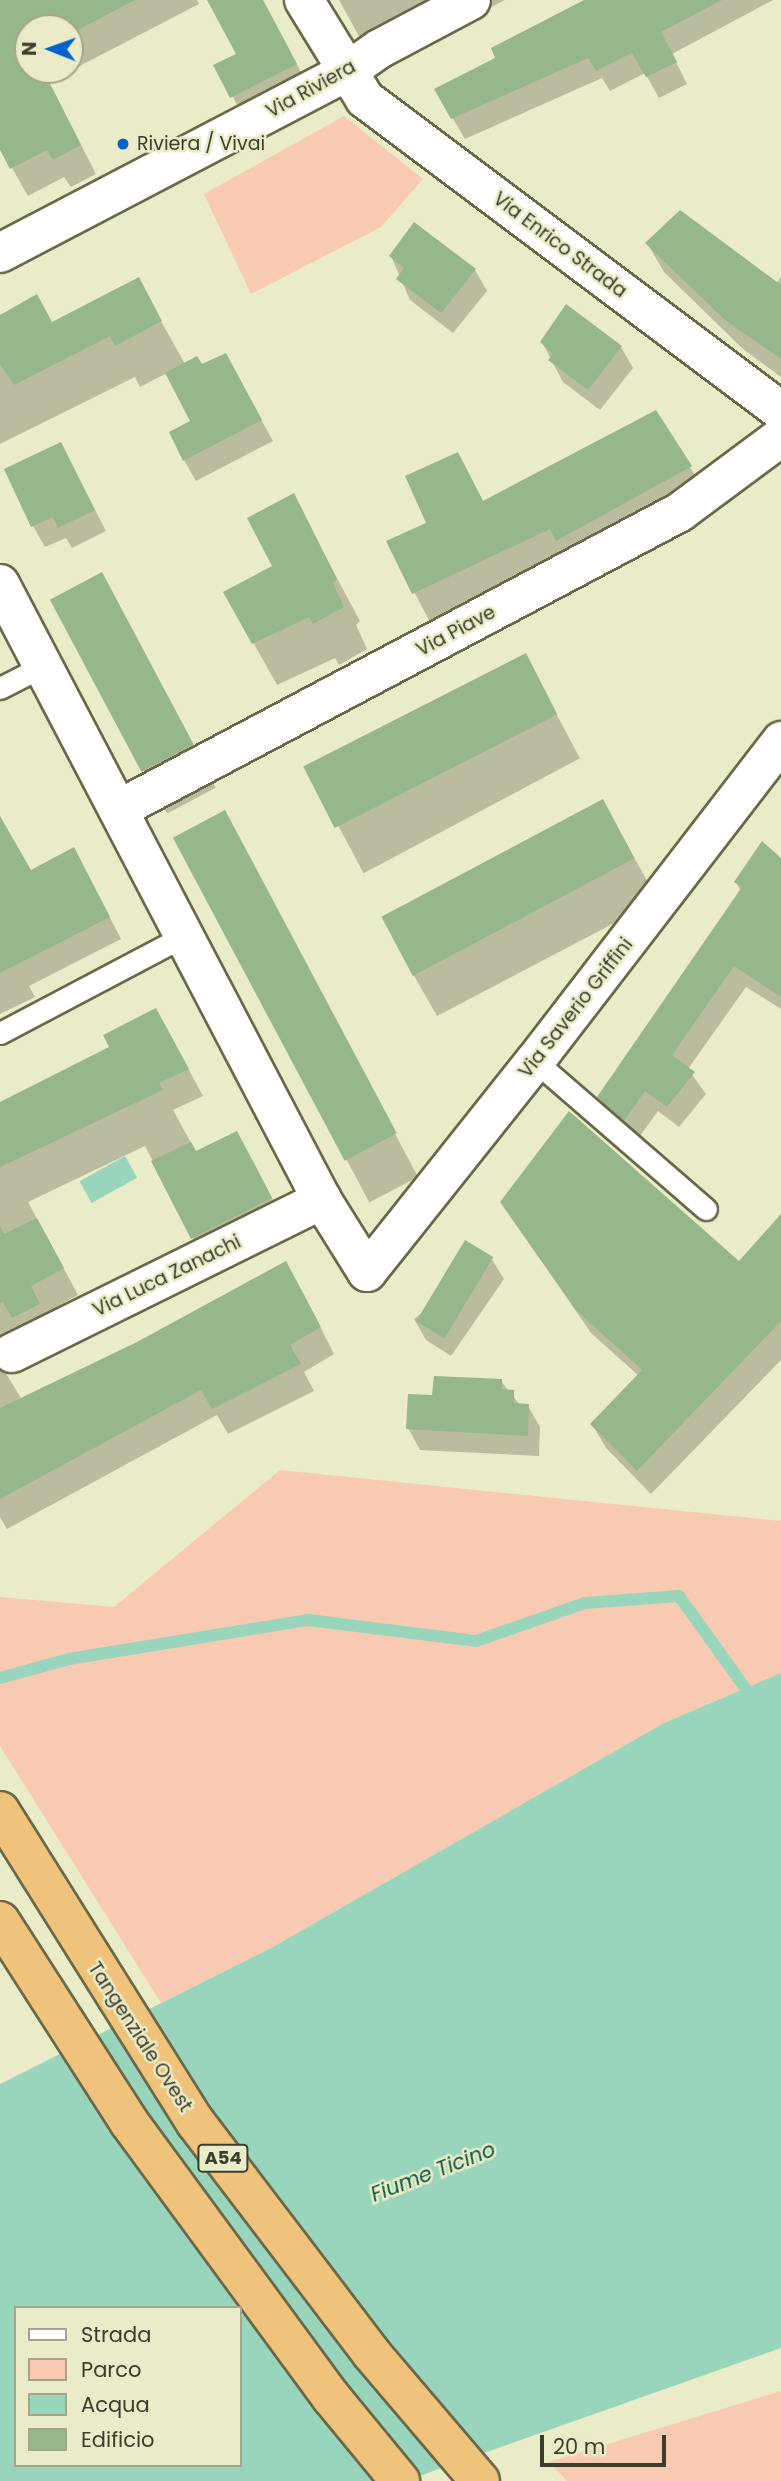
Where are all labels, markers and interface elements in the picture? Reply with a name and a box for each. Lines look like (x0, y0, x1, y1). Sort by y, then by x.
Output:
north arrow (14, 14, 84, 84)
text: N (16, 41, 43, 56)
street label: Via Riviera (262, 55, 360, 123)
place label: Riviera / Vivai (137, 133, 265, 155)
marker: Riviera / Vivai (115, 136, 131, 152)
street label: Via Enrico Strada (489, 187, 631, 303)
street label: Via Piave (413, 601, 499, 661)
street label: Via Saverio Griffini (514, 933, 638, 1083)
street label: Via Luca Zanachi (89, 1230, 245, 1322)
street label: Tangenziale Ovest (83, 1958, 197, 2116)
water label: Fiume Ticino (367, 2137, 499, 2207)
road number: A54 (197, 2144, 249, 2172)
legend (14, 2306, 242, 2467)
text: Strada (81, 2320, 151, 2349)
text: Parco (81, 2355, 141, 2384)
text: Acqua (81, 2390, 150, 2419)
scale bar (543, 2422, 669, 2466)
text: Edificio (81, 2425, 155, 2454)
text: 20 m (553, 2432, 606, 2461)

